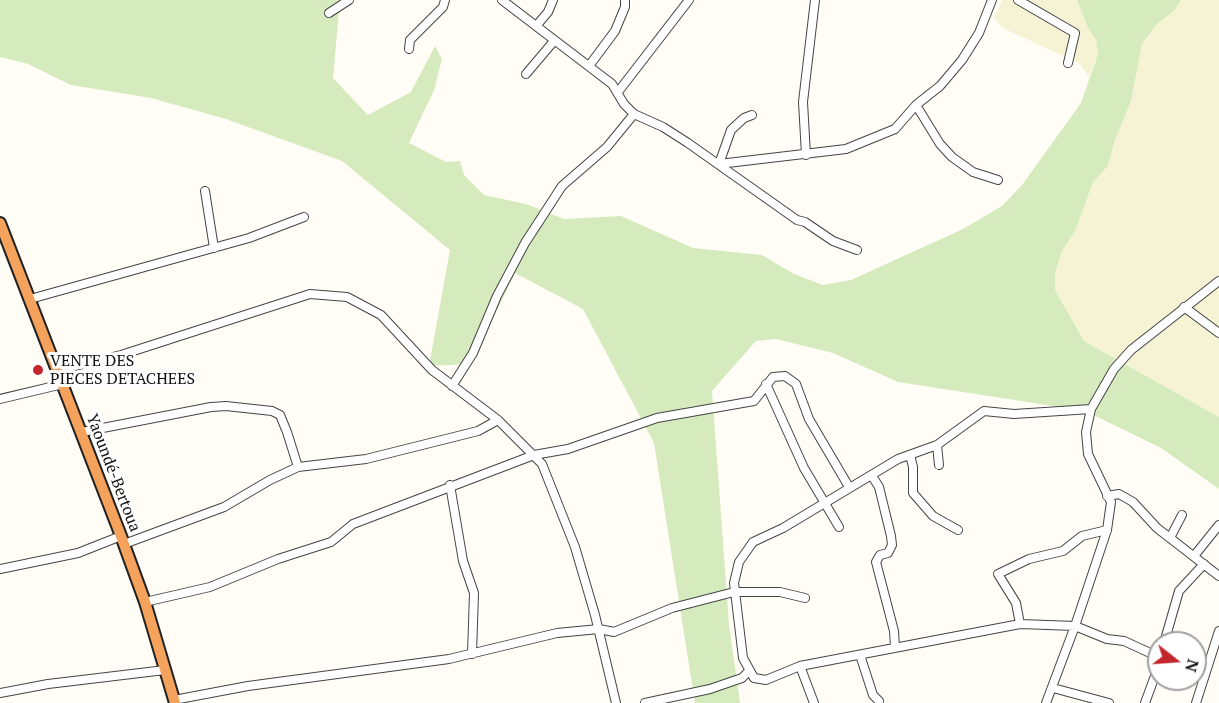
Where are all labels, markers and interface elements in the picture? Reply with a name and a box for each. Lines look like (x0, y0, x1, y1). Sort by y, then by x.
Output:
place label: VENTE DES PIECES DETACHEES (50, 351, 195, 389)
marker: VENTE DES PIECES DETACHEES (31, 363, 45, 377)
street label: Yaoundé-Bertoua (82, 411, 144, 535)
north arrow (1147, 631, 1207, 691)
text: N (1180, 657, 1205, 675)

